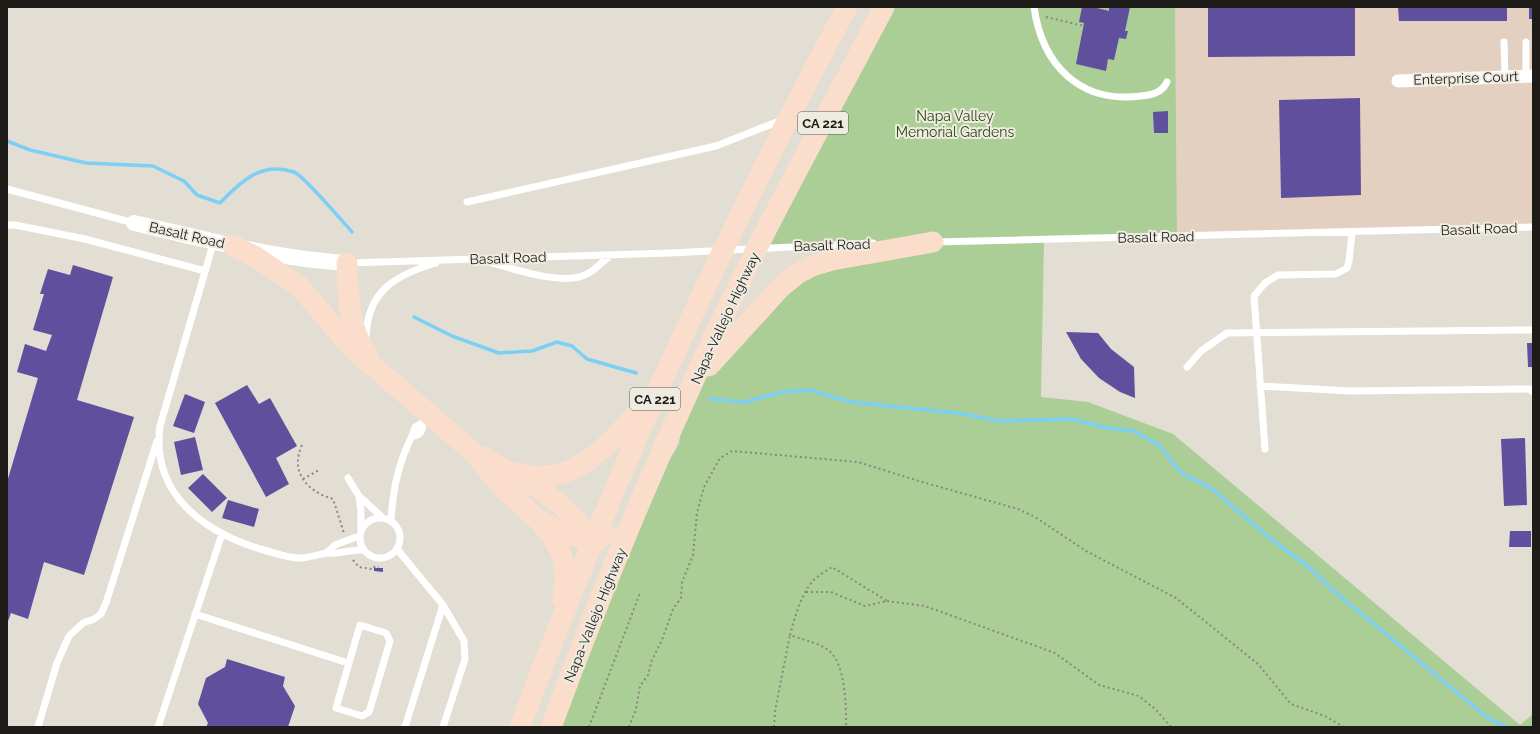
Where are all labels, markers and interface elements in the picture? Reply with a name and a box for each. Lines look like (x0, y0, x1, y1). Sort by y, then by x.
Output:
street label: Enterprise Court (1413, 68, 1519, 88)
park label: Napa Valley Memorial Gardens (896, 108, 1014, 140)
road number: CA 221 (798, 112, 848, 134)
street label: Basalt Road (148, 219, 226, 251)
street label: Basalt Road (1440, 220, 1518, 238)
street label: Basalt Road (1117, 228, 1195, 246)
street label: Basalt Road (793, 236, 871, 254)
street label: Basalt Road (469, 249, 547, 267)
street label: Napa-Vallejo Highway (687, 249, 763, 386)
road number: CA 221 (630, 388, 680, 410)
street label: Napa-Vallejo Highway (561, 545, 629, 685)

